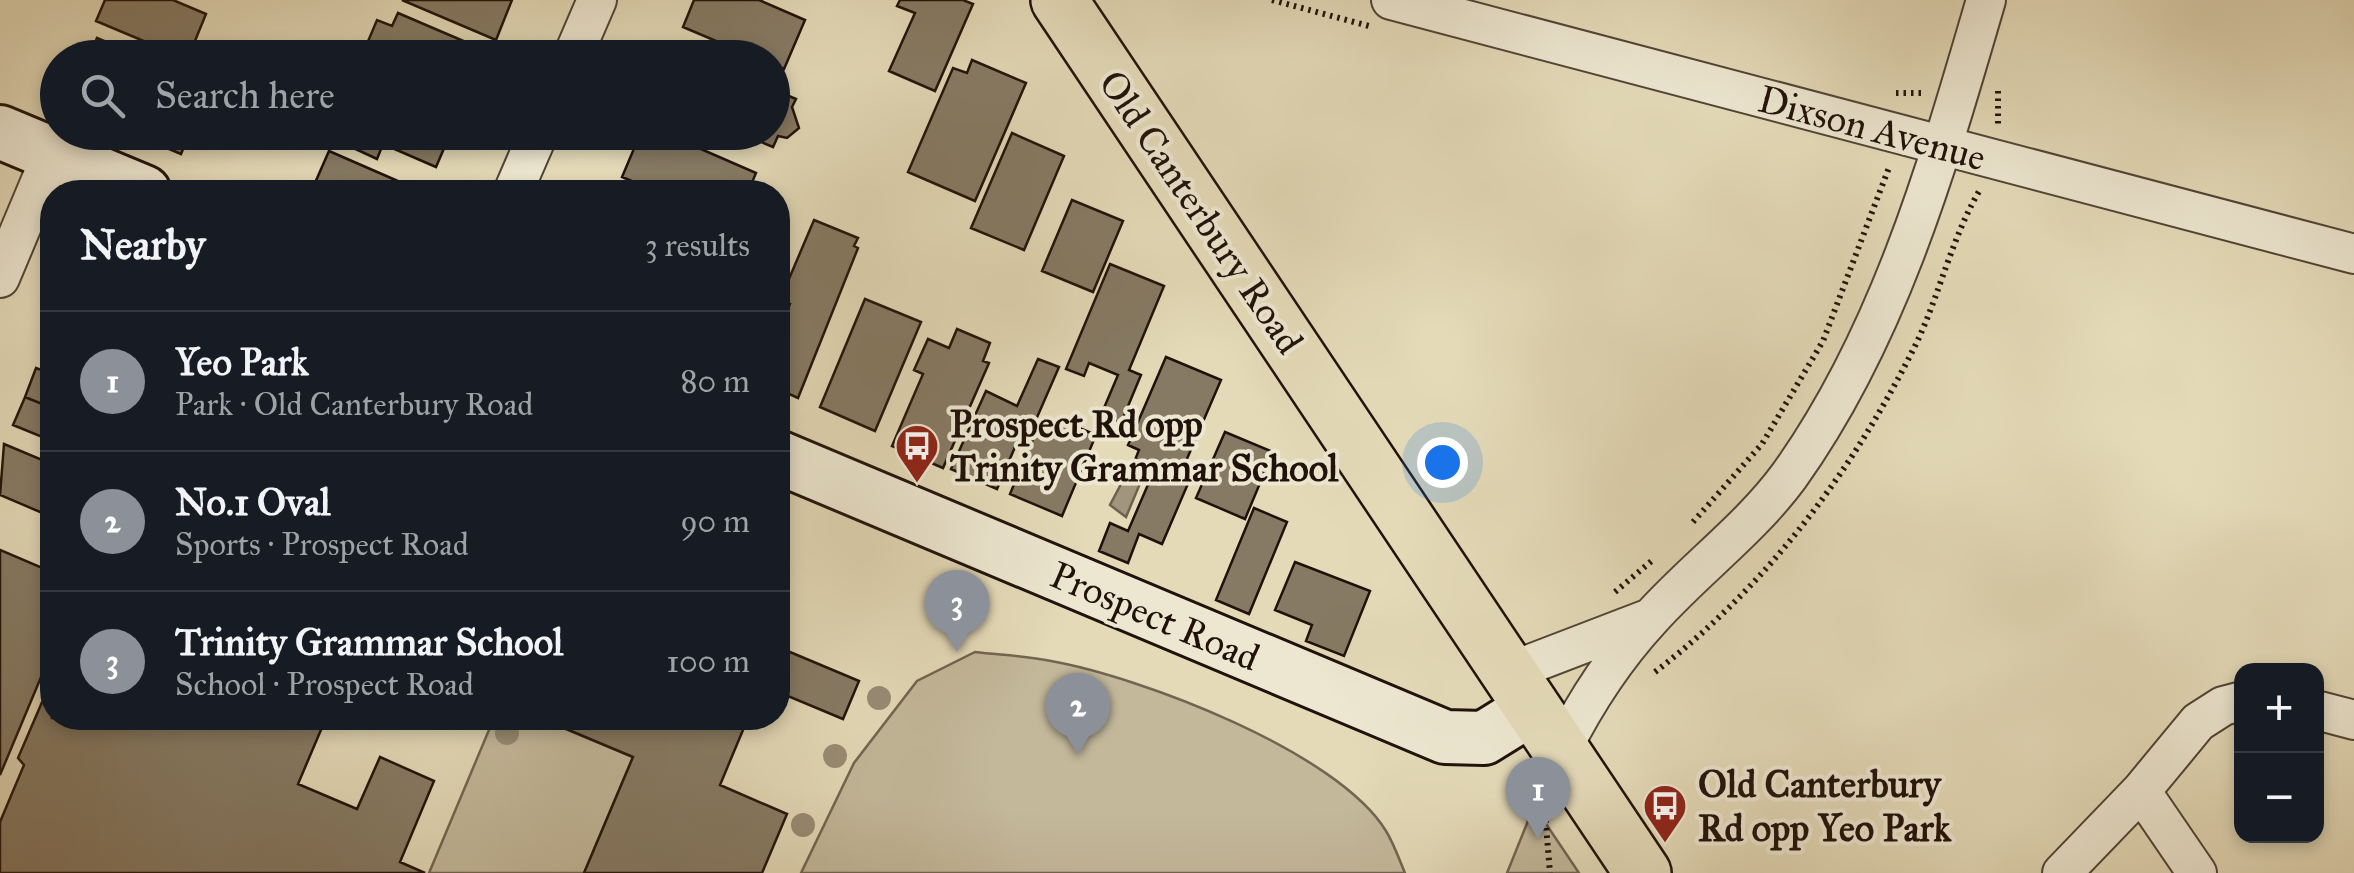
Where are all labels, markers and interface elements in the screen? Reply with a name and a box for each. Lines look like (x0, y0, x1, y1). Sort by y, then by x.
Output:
search box (40, 40, 790, 150)
street label: Old Canterbury Road (1089, 61, 1313, 363)
icon: search (75, 68, 130, 123)
text: Search here (155, 72, 335, 118)
street label: Dixson Avenue (1753, 76, 1991, 180)
text: Nearby (80, 219, 205, 271)
text: 3 results (645, 226, 750, 265)
text: Yeo Park (175, 339, 309, 385)
text: 1 (106, 362, 119, 401)
text: 80 m (681, 362, 750, 401)
text: Park · Old Canterbury Road (175, 385, 533, 424)
place label: Prospect Rd opp Trinity Grammar School (950, 401, 1339, 491)
bus stop icon: Prospect Rd opp Trinity Grammar School (894, 423, 940, 484)
your location (1417, 437, 1468, 488)
text: No.1 Oval (175, 479, 331, 525)
text: 2 (105, 502, 120, 541)
text: 90 m (680, 502, 750, 541)
text: Sports · Prospect Road (175, 525, 469, 564)
street label: Prospect Road (1044, 551, 1266, 681)
pin: 3 (924, 570, 990, 652)
text: Trinity Grammar School (175, 619, 563, 665)
text: 3 (106, 642, 119, 681)
text: 100 m (666, 642, 750, 681)
map controls (2234, 663, 2324, 843)
button: + (2234, 663, 2324, 753)
text: School · Prospect Road (175, 665, 474, 704)
pin: 2 (1046, 672, 1110, 755)
button: − (2234, 753, 2324, 843)
pin: 1 (1506, 756, 1570, 839)
place label: Old Canterbury Rd opp Yeo Park (1698, 761, 1953, 851)
bus stop icon: Old Canterbury Rd opp Yeo Park (1642, 783, 1688, 844)

